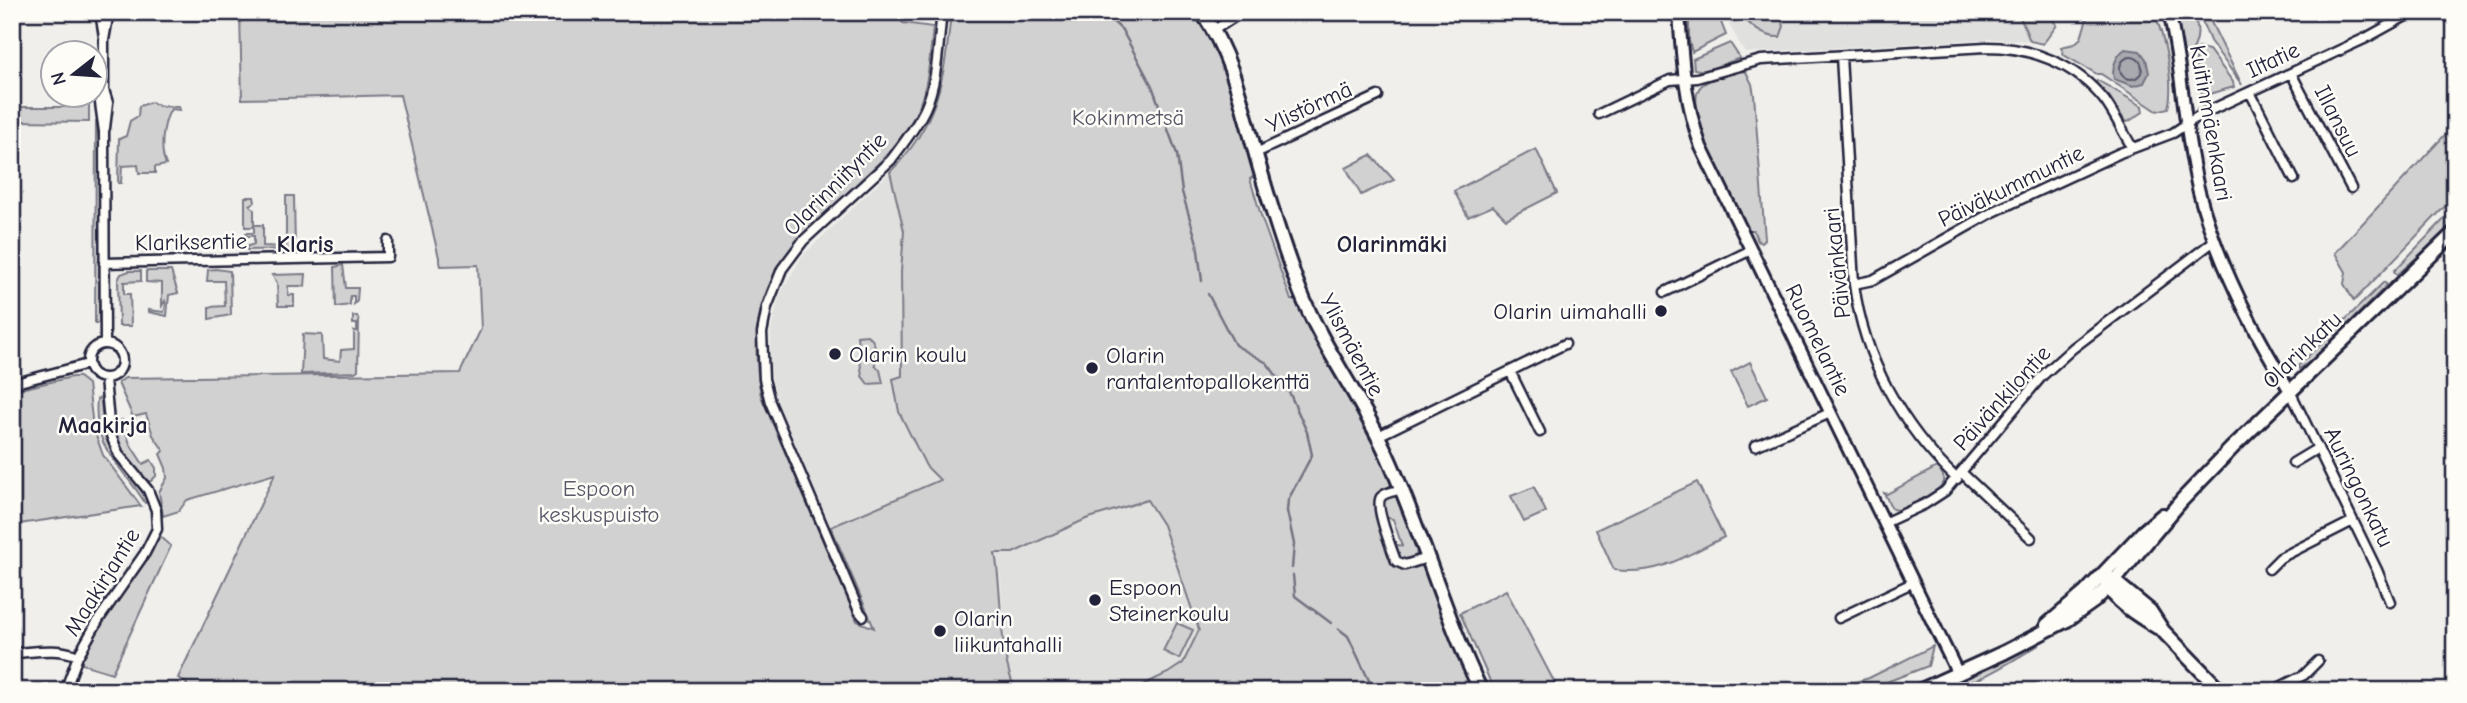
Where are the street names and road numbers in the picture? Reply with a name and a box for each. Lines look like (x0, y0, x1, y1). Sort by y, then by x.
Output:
street label: Iltatie (2242, 36, 2304, 84)
street label: Kuitinmäenkaari (2184, 43, 2238, 203)
street label: Ylistörmä (1262, 75, 1356, 139)
street label: Illansuu (2309, 81, 2367, 161)
street label: Olarinniityntie (778, 127, 892, 241)
street label: Päiväkummuntie (1934, 139, 2088, 233)
street label: Päivänkaari (1818, 206, 1856, 320)
street label: Klariksentie (135, 228, 247, 256)
street label: Ruomelantie (1779, 280, 1857, 400)
street label: Ylismäentie (1314, 289, 1390, 401)
street label: Olarinkatu (2257, 306, 2347, 394)
street label: Päivänkilontie (1948, 340, 2056, 456)
street label: Auringonkatu (2318, 423, 2400, 551)
street label: Maakirjantie (58, 523, 146, 641)

